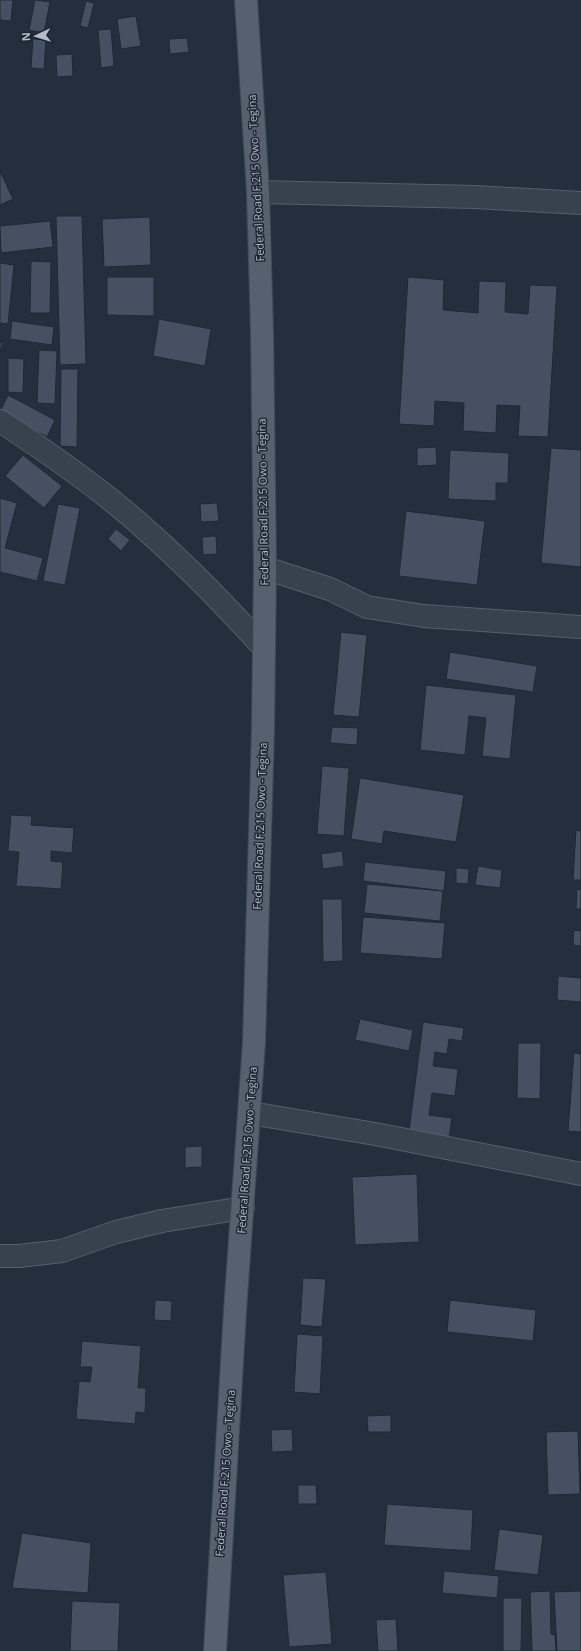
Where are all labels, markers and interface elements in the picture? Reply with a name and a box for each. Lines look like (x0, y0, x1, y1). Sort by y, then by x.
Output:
north arrow (16, 16, 56, 56)
text: N (18, 32, 33, 42)
street label: Federal Road F.215 Owo - Tegina (244, 94, 267, 262)
street label: Federal Road F.215 Owo - Tegina (254, 418, 271, 586)
street label: Federal Road F.215 Owo - Tegina (249, 742, 270, 910)
street label: Federal Road F.215 Owo - Tegina (233, 1066, 260, 1234)
street label: Federal Road F.215 Owo - Tegina (211, 1389, 238, 1557)

